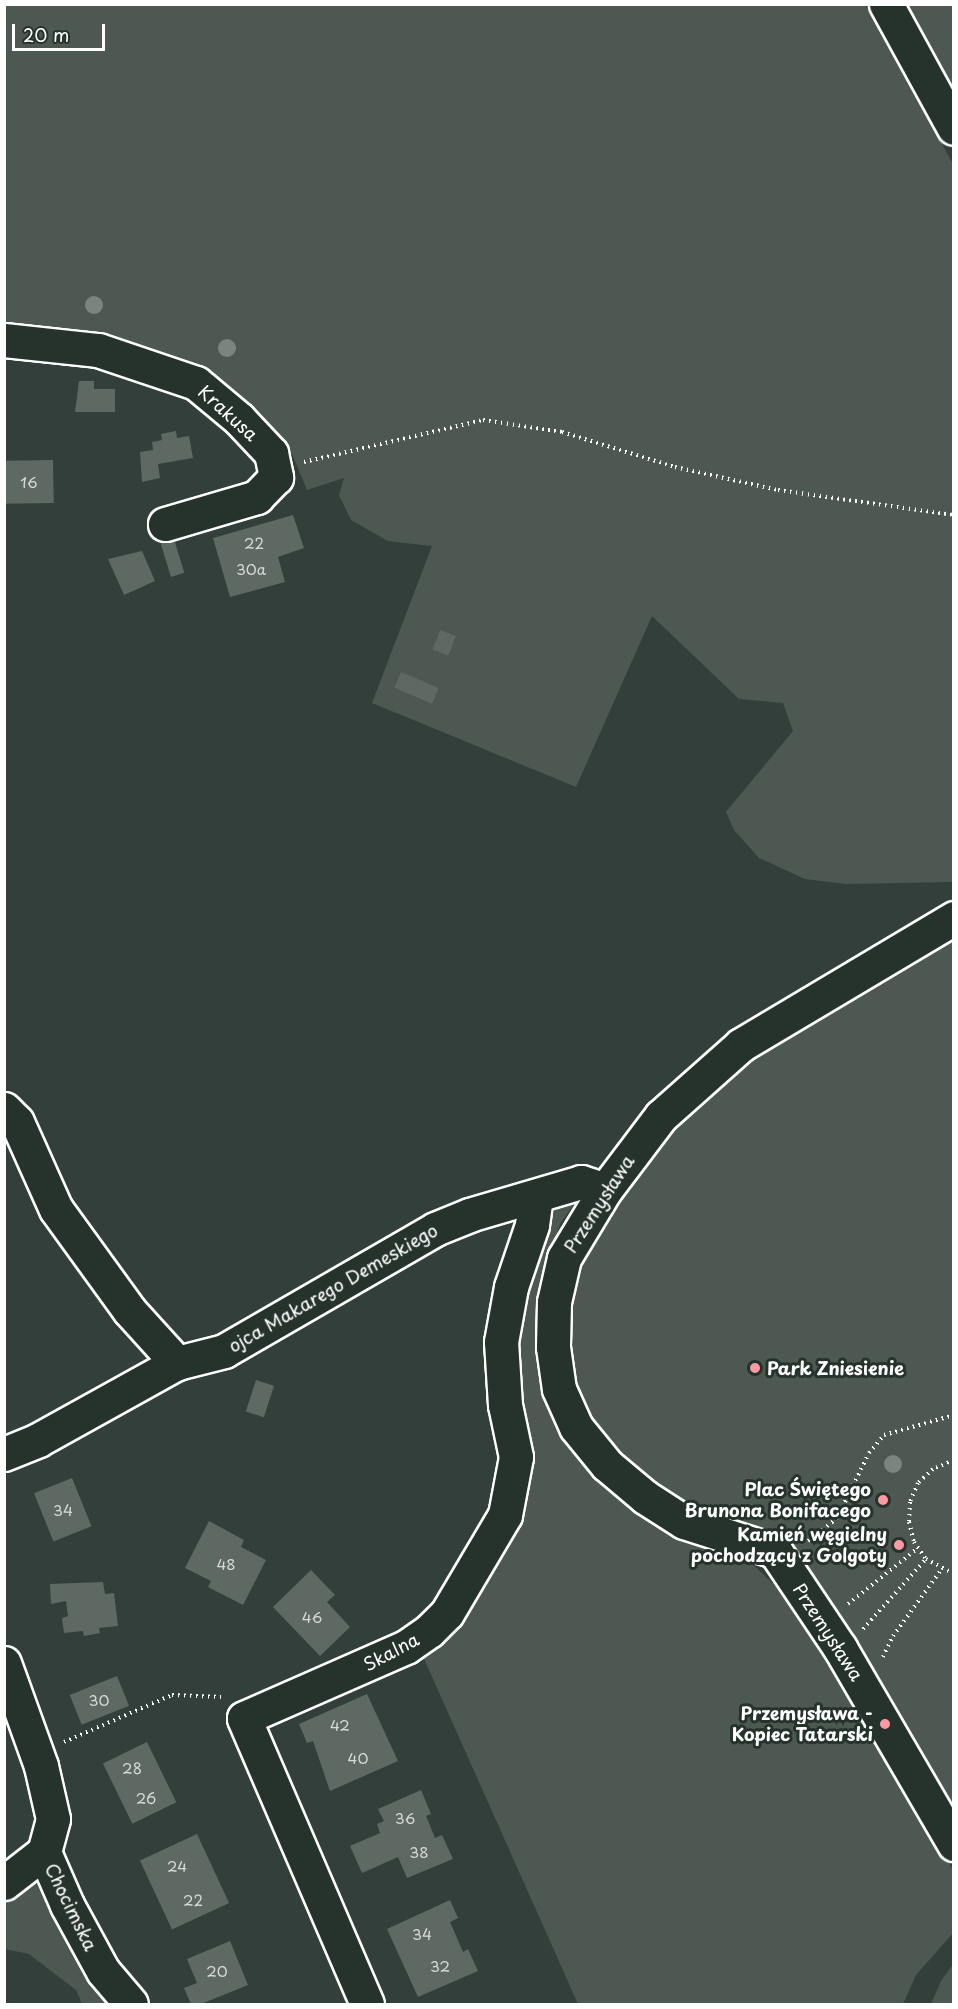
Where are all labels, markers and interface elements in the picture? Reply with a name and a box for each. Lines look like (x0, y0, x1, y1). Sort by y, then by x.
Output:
scale bar (15, 12, 108, 50)
text: 20 m (23, 21, 69, 48)
street label: Krakusa (194, 381, 262, 445)
house number: 16 (20, 473, 38, 491)
house number: 22 (244, 534, 264, 552)
house number: 30a (236, 560, 266, 578)
street label: Przemysława (559, 1151, 639, 1257)
street label: ojca Makarego Demeskiego (225, 1219, 441, 1357)
place label: Park Zniesienie (767, 1357, 904, 1379)
marker: Park Zniesienie (748, 1361, 762, 1375)
place label: Plac Świętego Brunona Bonifacego (685, 1479, 871, 1522)
marker: Plac Świętego Brunona Bonifacego (876, 1493, 890, 1507)
house number: 34 (53, 1501, 73, 1519)
place label: Kamień węgielny pochodzący z Golgoty (689, 1524, 887, 1567)
marker: Kamień węgielny pochodzący z Golgoty (892, 1538, 906, 1552)
house number: 48 (216, 1555, 236, 1573)
street label: Przemysława (788, 1579, 868, 1685)
house number: 46 (302, 1608, 322, 1626)
street label: Skalna (359, 1628, 423, 1676)
house number: 30 (89, 1691, 109, 1709)
place label: Przemysława - Kopiec Tatarski (729, 1703, 873, 1746)
house number: 42 (330, 1716, 350, 1734)
marker: Przemysława - Kopiec Tatarski (878, 1717, 892, 1731)
house number: 40 (348, 1749, 368, 1767)
house number: 28 (122, 1759, 142, 1777)
house number: 26 (136, 1789, 156, 1807)
house number: 36 (395, 1809, 415, 1827)
house number: 38 (409, 1843, 429, 1861)
house number: 24 (167, 1857, 187, 1875)
street label: Chocimska (41, 1860, 101, 1954)
house number: 22 (183, 1891, 203, 1909)
house number: 34 (412, 1925, 432, 1943)
house number: 32 (430, 1957, 450, 1975)
house number: 20 (206, 1962, 228, 1980)

